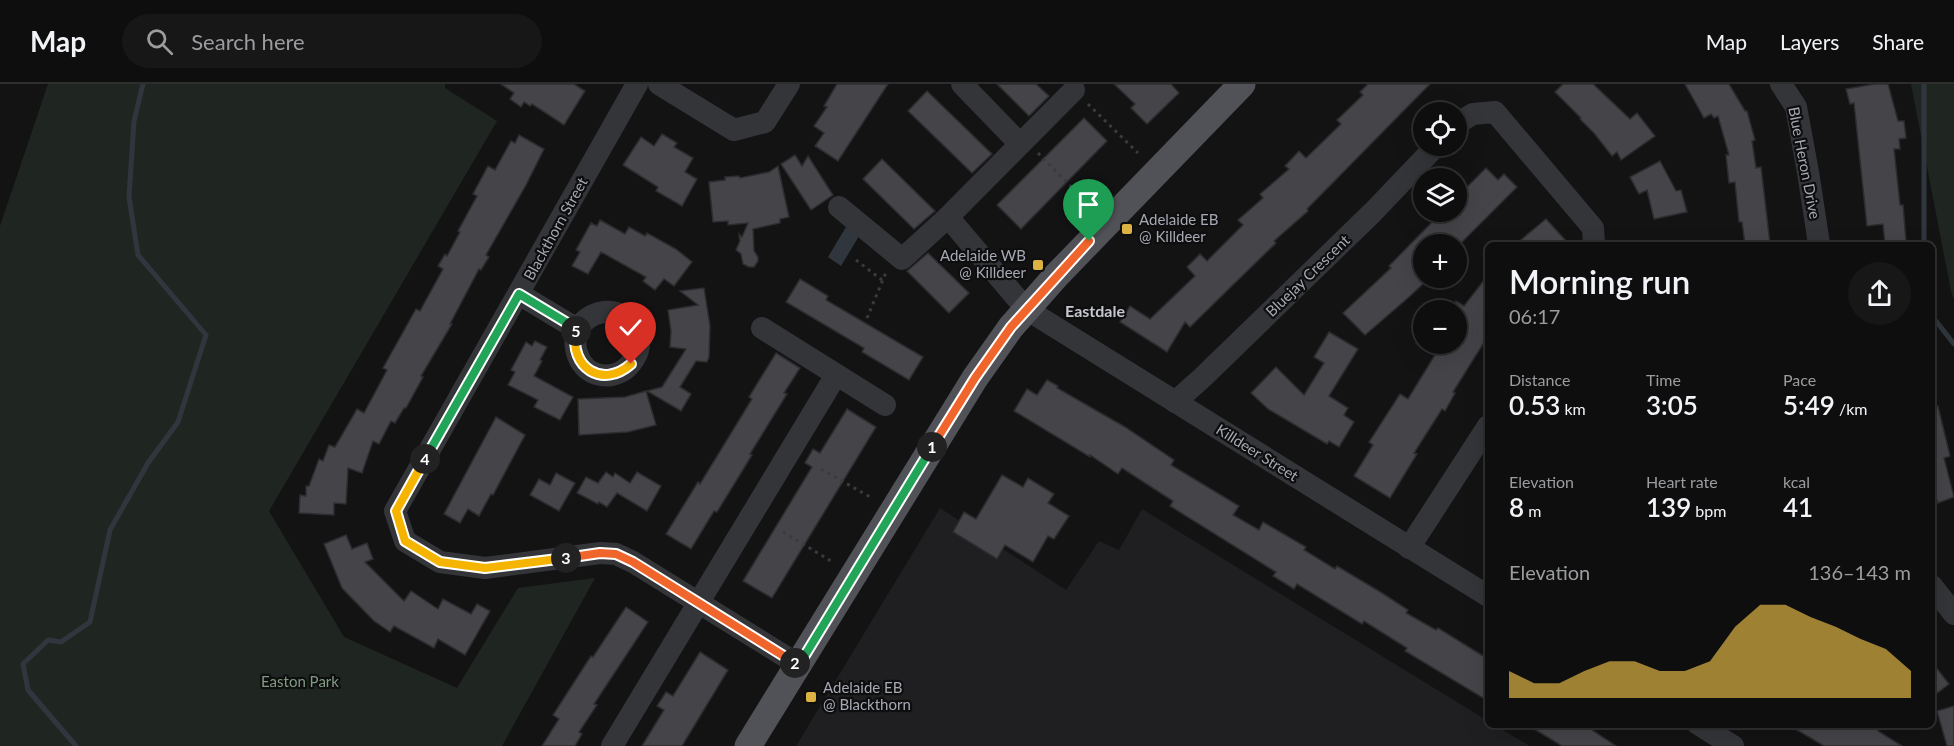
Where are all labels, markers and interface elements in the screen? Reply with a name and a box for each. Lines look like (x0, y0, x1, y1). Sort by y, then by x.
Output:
search box (122, 14, 542, 68)
text: Map (30, 24, 86, 58)
icon: search (143, 25, 176, 58)
text: Search here (191, 28, 305, 55)
text: Map (1706, 29, 1747, 54)
text: Layers (1780, 29, 1839, 54)
text: Share (1872, 29, 1924, 54)
map controls (1413, 102, 1467, 354)
button: locate (1413, 102, 1467, 156)
street label: Blue Heron Drive (1785, 105, 1825, 221)
button: layers (1413, 168, 1467, 222)
street label: Blackthorn Street (519, 173, 591, 283)
pin (1063, 179, 1114, 241)
icon: arrive (1072, 188, 1105, 221)
place label: Adelaide EB @ Killdeer (1139, 210, 1218, 245)
marker: Adelaide EB @ Killdeer (1120, 222, 1134, 236)
street label: Bluejay Crescent (1262, 230, 1353, 320)
button: + (1413, 234, 1467, 288)
place label: Adelaide WB @ Killdeer (940, 246, 1027, 281)
marker: Adelaide WB @ Killdeer (1031, 258, 1045, 272)
text: Morning run (1509, 261, 1690, 301)
button: share (1848, 262, 1911, 325)
button: − (1413, 300, 1467, 354)
district label: Eastdale (1065, 301, 1125, 320)
pin (605, 302, 656, 364)
text: 06:17 (1509, 304, 1560, 328)
icon: check (614, 311, 647, 344)
pin: 5 (561, 316, 591, 346)
text: 5 (571, 321, 581, 340)
text: Distance (1509, 370, 1570, 389)
text: Time (1646, 370, 1681, 389)
text: Pace (1783, 370, 1816, 389)
text: 0.53 (1509, 389, 1560, 421)
text: 3:05 (1646, 389, 1698, 421)
text: 5:49 (1783, 389, 1835, 421)
text: km (1560, 399, 1586, 418)
text: /km (1835, 399, 1867, 418)
street label: Killdeer Street (1213, 420, 1302, 485)
pin: 1 (917, 432, 947, 462)
text: 1 (927, 437, 937, 456)
pin: 4 (410, 444, 440, 474)
text: 4 (420, 449, 430, 468)
text: Elevation (1509, 472, 1574, 491)
text: Heart rate (1646, 472, 1718, 491)
text: kcal (1783, 472, 1810, 491)
text: 8 (1509, 491, 1524, 523)
text: 139 (1646, 491, 1691, 523)
text: 41 (1783, 491, 1813, 523)
text: m (1524, 501, 1541, 520)
text: bpm (1691, 501, 1726, 520)
pin: 3 (551, 543, 581, 573)
text: 3 (561, 548, 571, 567)
text: Elevation (1509, 560, 1590, 584)
text: 136–143 m (1808, 560, 1911, 584)
pin: 2 (780, 648, 810, 678)
text: 2 (790, 653, 800, 672)
park label: Easton Park (261, 672, 339, 690)
place label: Adelaide EB @ Blackthorn (823, 678, 911, 713)
marker: Adelaide EB @ Blackthorn (804, 690, 818, 704)

